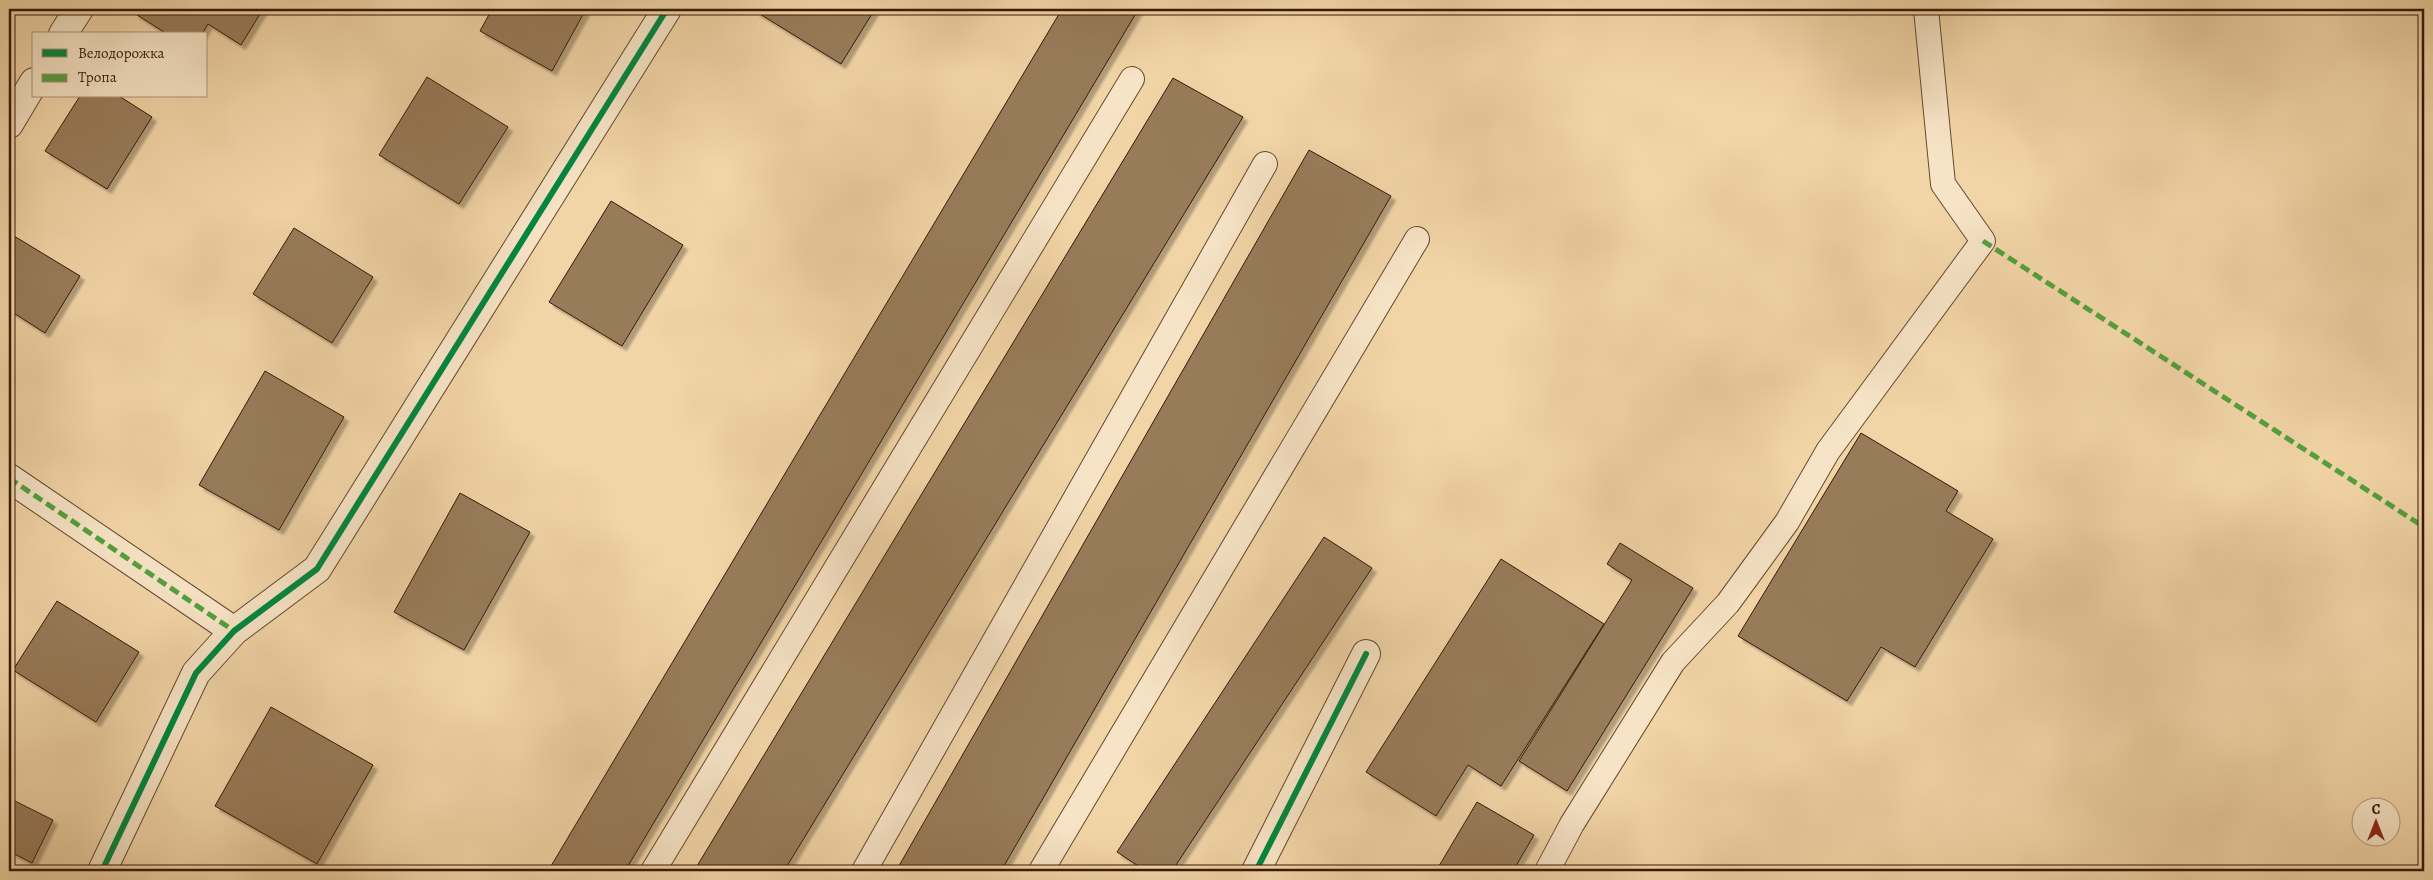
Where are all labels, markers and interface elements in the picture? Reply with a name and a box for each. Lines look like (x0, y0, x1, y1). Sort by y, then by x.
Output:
legend (32, 32, 208, 98)
text: Велодорожка (78, 43, 165, 63)
text: Тропа (78, 67, 117, 87)
north arrow (2350, 798, 2400, 848)
text: С (2372, 800, 2381, 819)

